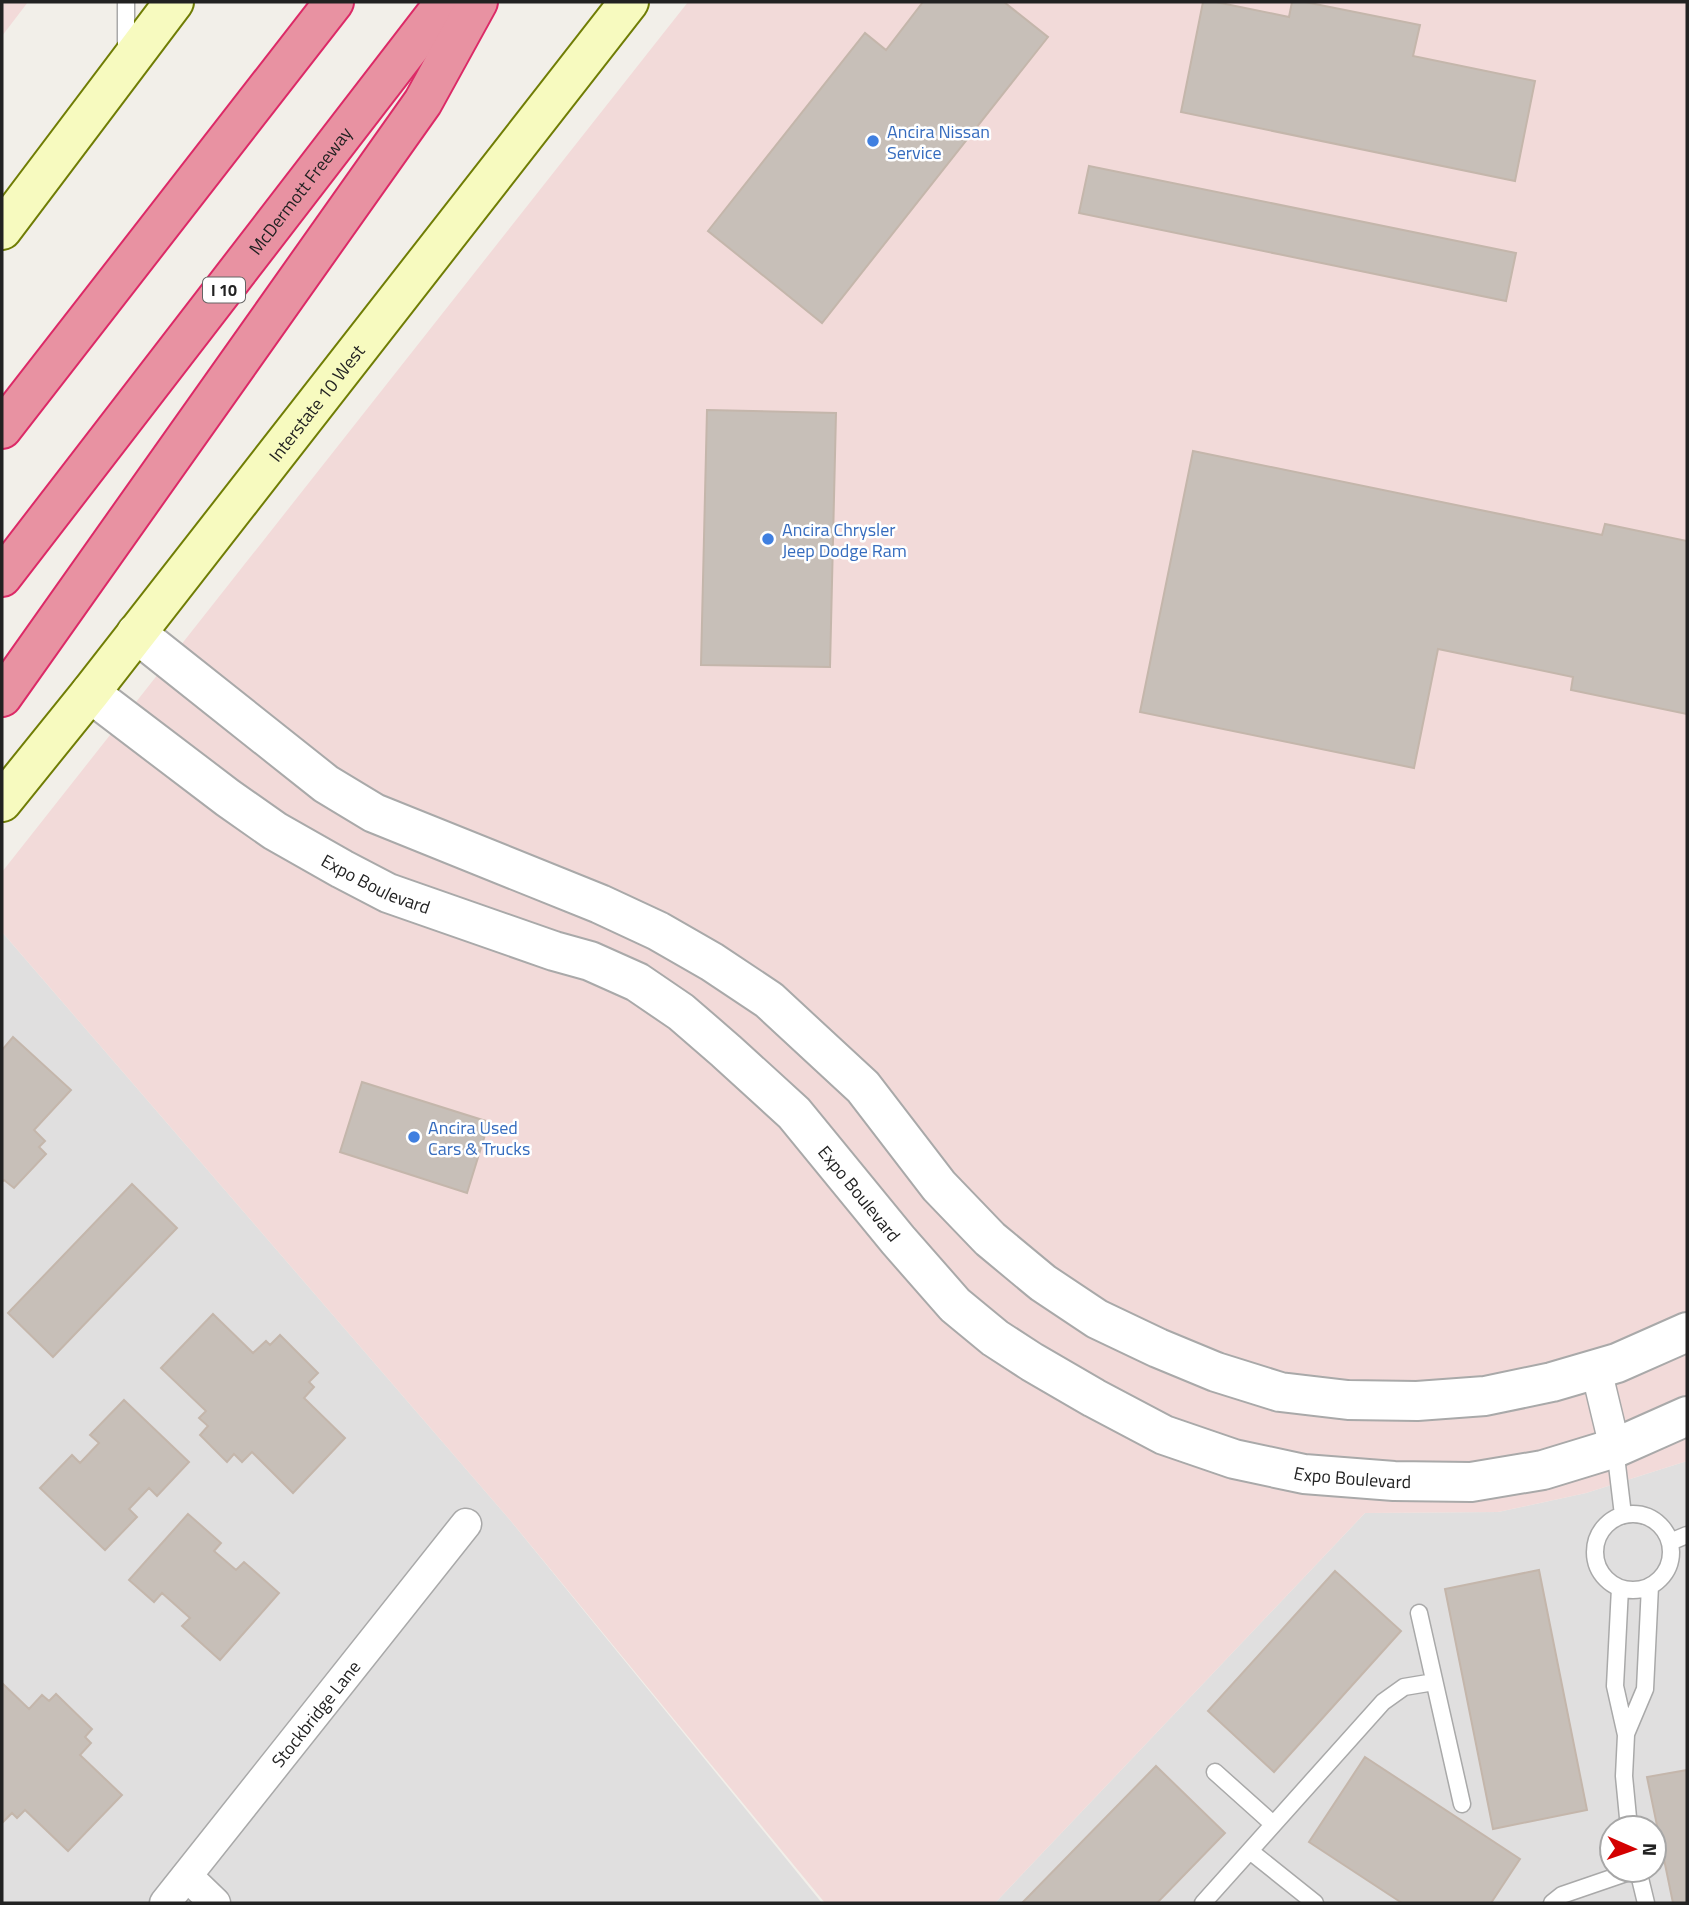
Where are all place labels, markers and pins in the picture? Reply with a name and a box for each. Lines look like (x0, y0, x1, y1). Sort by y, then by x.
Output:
place label: Ancira Nissan Service (887, 118, 990, 166)
marker: Ancira Nissan Service (865, 133, 881, 149)
place label: Ancira Chrysler Jeep Dodge Ram (782, 516, 907, 564)
marker: Ancira Chrysler Jeep Dodge Ram (760, 531, 776, 547)
place label: Ancira Used Cars & Trucks (428, 1114, 530, 1162)
marker: Ancira Used Cars & Trucks (406, 1129, 422, 1145)

